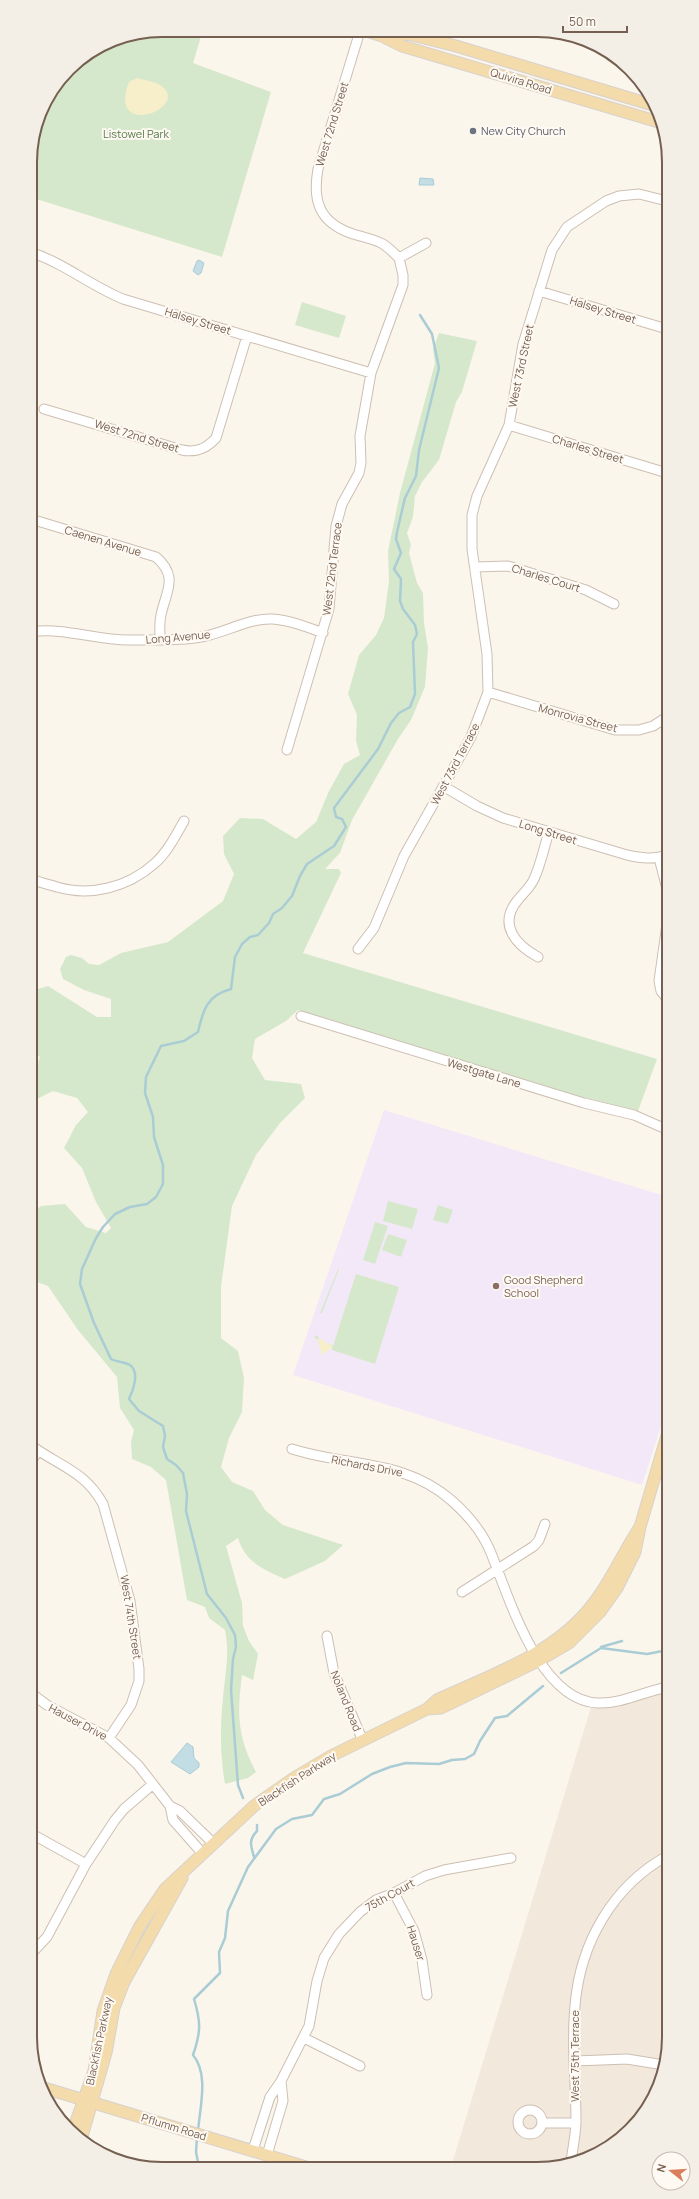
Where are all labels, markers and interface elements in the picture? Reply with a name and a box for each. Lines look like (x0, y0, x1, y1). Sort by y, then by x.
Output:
scale bar (563, 8, 627, 34)
text: 50 m (569, 13, 596, 30)
street label: Quivira Road (489, 64, 554, 97)
street label: West 72nd Street (312, 80, 352, 168)
place label: New City Church (481, 123, 565, 138)
park label: Listowel Park (103, 126, 169, 141)
marker: New City Church (468, 126, 478, 136)
street label: Halsey Street (568, 292, 638, 327)
street label: Halsey Street (163, 303, 233, 338)
street label: West 73rd Street (504, 323, 537, 409)
street label: West 72nd Street (93, 416, 181, 456)
street label: Charles Street (551, 431, 626, 466)
street label: West 72nd Terrace (318, 521, 345, 616)
street label: Caenen Avenue (63, 522, 144, 559)
street label: Charles Court (510, 560, 582, 595)
street label: Long Avenue (145, 626, 212, 647)
street label: Monrovia Street (537, 700, 619, 735)
street label: West 73rd Terrace (427, 720, 483, 807)
street label: Long Street (517, 816, 579, 847)
street label: Westgate Lane (445, 1054, 523, 1091)
place label: Good Shepherd School (504, 1272, 583, 1300)
marker: Good Shepherd School (491, 1281, 501, 1291)
street label: Richards Drive (330, 1451, 405, 1480)
street label: West 74th Street (117, 1574, 146, 1660)
street label: Noland Road (328, 1668, 365, 1733)
street label: Hauser Drive (46, 1700, 111, 1744)
street label: Blackfish Parkway (255, 1748, 339, 1809)
street label: 75th Court (362, 1875, 417, 1914)
street label: Hauser (404, 1923, 429, 1962)
street label: Blackfish Parkway (82, 1995, 115, 2086)
street label: West 75th Terrace (567, 2010, 582, 2102)
street label: Pflumm Road (140, 2109, 209, 2144)
north arrow (651, 2151, 691, 2191)
text: N (653, 2162, 669, 2174)

